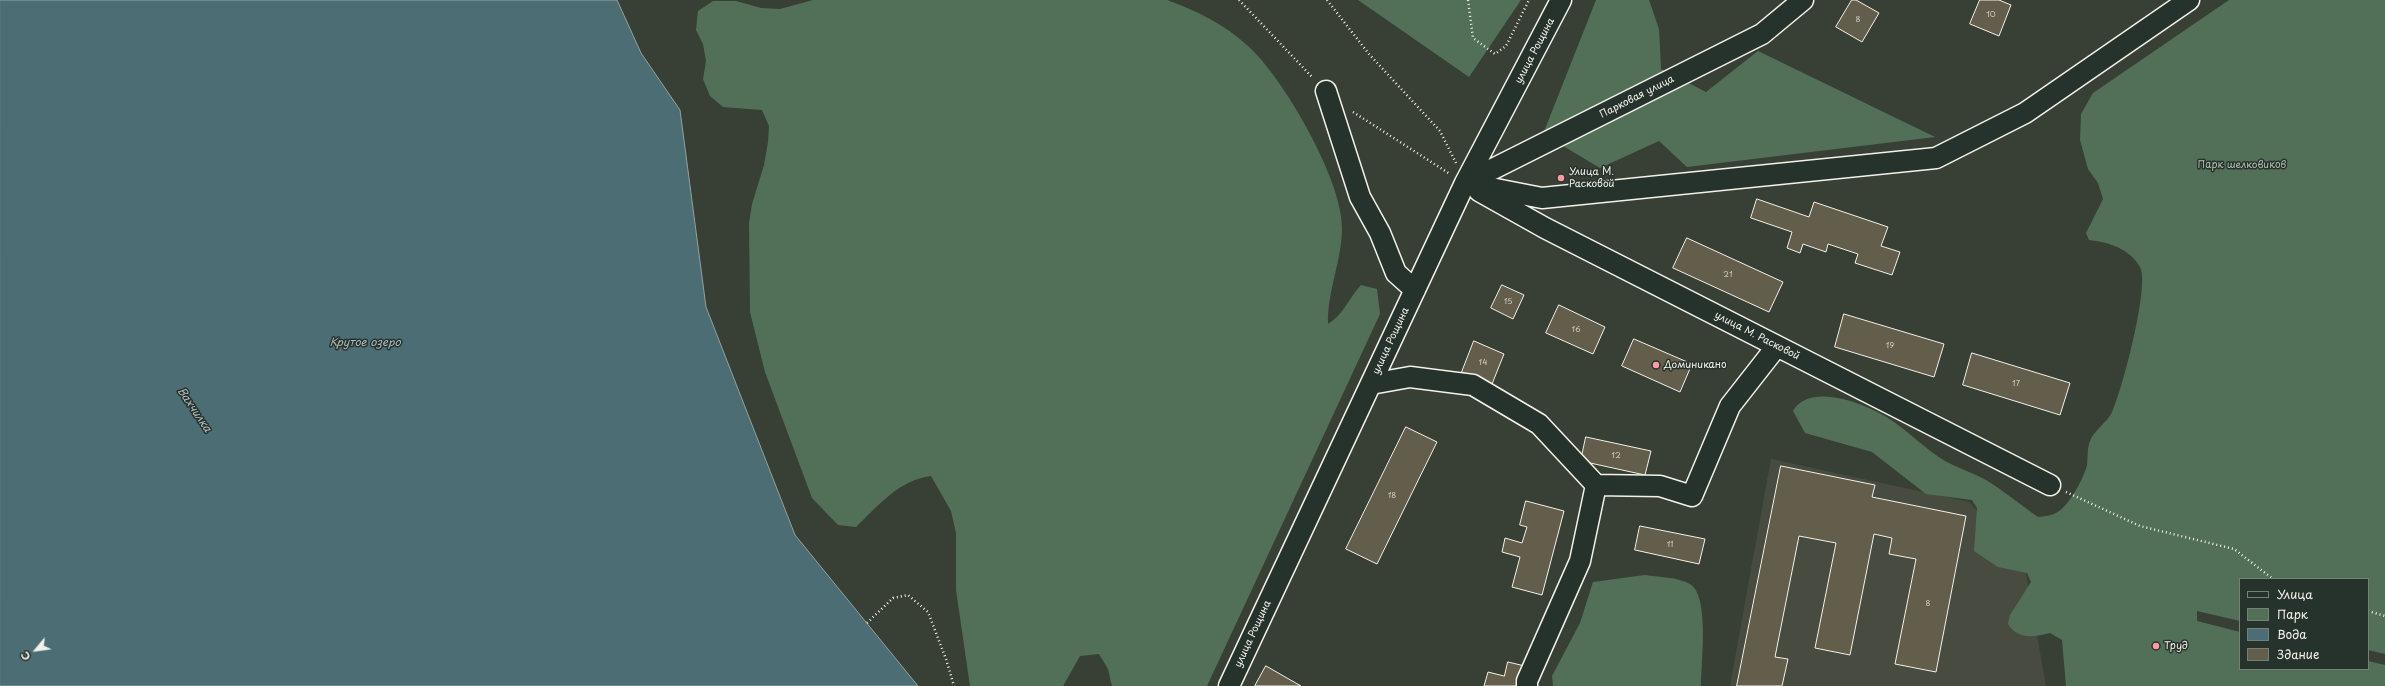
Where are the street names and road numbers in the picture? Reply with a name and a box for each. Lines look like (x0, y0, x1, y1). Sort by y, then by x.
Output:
street label: улица Рощина (1513, 16, 1557, 86)
street label: Парковая улица (1598, 73, 1676, 121)
street label: улица Рощина (1370, 306, 1412, 376)
street label: улица М. Расковой (1712, 309, 1802, 363)
street label: улица Рощина (1232, 599, 1274, 669)

